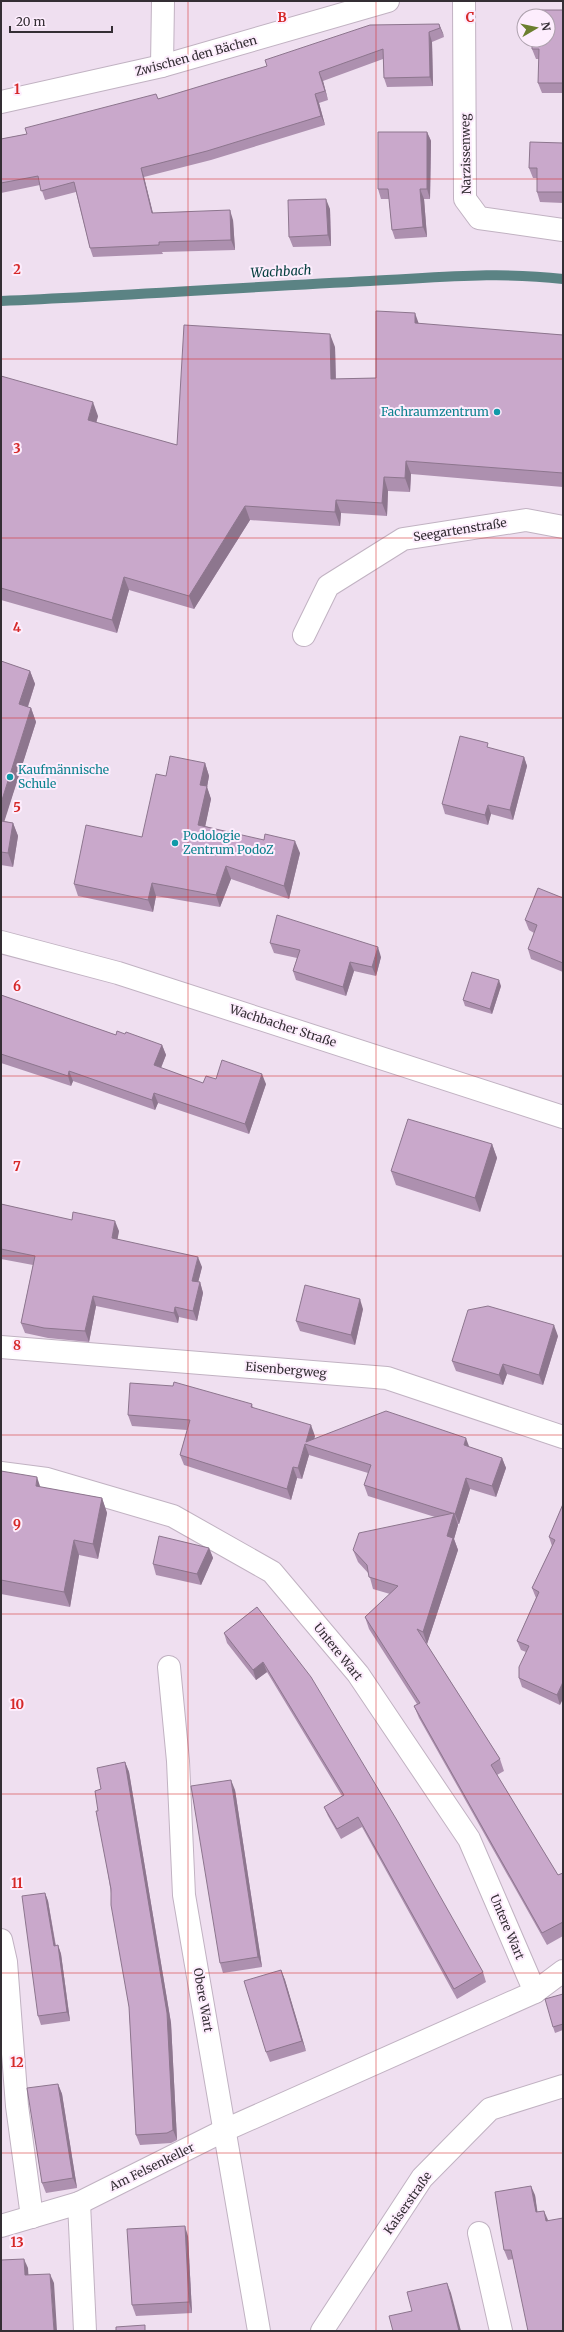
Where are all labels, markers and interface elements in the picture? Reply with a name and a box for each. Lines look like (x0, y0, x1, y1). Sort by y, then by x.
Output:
scale bar (10, 8, 112, 34)
north arrow (516, 8, 556, 48)
text: B (277, 9, 287, 26)
text: C (466, 9, 475, 26)
text: 20 m (16, 14, 45, 29)
text: N (538, 21, 554, 32)
street label: Zwischen den Bächen (133, 32, 258, 79)
text: 1 (14, 81, 20, 98)
street label: Narzissenweg (457, 113, 474, 195)
text: 2 (13, 261, 21, 278)
water label: Wachbach (250, 261, 312, 282)
place label: Fachraumzentrum (381, 404, 489, 419)
marker: Fachraumzentrum (492, 407, 502, 417)
text: 3 (13, 440, 21, 457)
street label: Seegartenstraße (412, 515, 508, 544)
text: 4 (13, 619, 22, 636)
place label: Kaufmännische Schule (18, 762, 109, 791)
marker: Kaufmännische Schule (5, 772, 15, 782)
text: 5 (13, 799, 21, 816)
place label: Podologie Zentrum PodoZ (183, 828, 274, 857)
marker: Podologie Zentrum PodoZ (170, 838, 180, 848)
text: 6 (13, 978, 21, 995)
street label: Wachbacher Straße (227, 1001, 338, 1050)
text: 7 (13, 1158, 21, 1175)
text: 8 (13, 1337, 21, 1354)
street label: Eisenbergweg (245, 1358, 328, 1381)
text: 9 (13, 1516, 21, 1533)
street label: Untere Wart (311, 1620, 366, 1684)
text: 10 (10, 1696, 24, 1713)
text: 11 (11, 1875, 23, 1892)
street label: Untere Wart (487, 1892, 528, 1962)
street label: Obere Wart (190, 1967, 217, 2033)
text: 12 (10, 2054, 24, 2071)
street label: Am Felsenkeller (106, 2139, 197, 2194)
street label: Kaiserstraße (381, 2169, 435, 2237)
text: 13 (10, 2234, 24, 2251)

